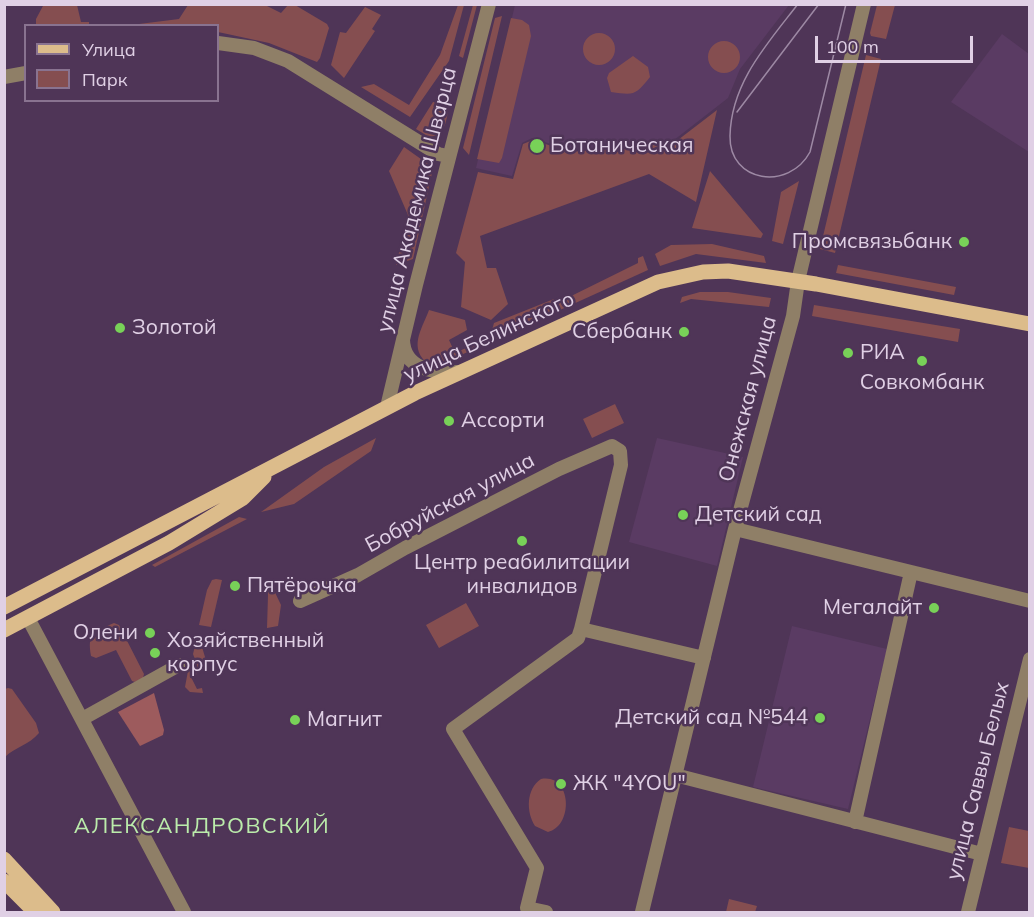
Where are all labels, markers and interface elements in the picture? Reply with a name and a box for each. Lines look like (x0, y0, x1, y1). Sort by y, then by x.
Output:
legend (24, 24, 219, 102)
scale bar (818, 24, 976, 62)
text: 100 m (826, 35, 879, 58)
text: Улица (82, 38, 136, 61)
street label: улица Академика Шварца (372, 65, 462, 335)
text: Парк (82, 68, 127, 91)
place label: Ботаническая (550, 133, 694, 159)
marker: Ботаническая (528, 137, 546, 155)
place label: Промсвязьбанк (792, 229, 952, 255)
marker: Промсвязьбанк (957, 235, 971, 249)
street label: улица Белинского (400, 286, 578, 388)
street label: Онежская улица (714, 313, 782, 485)
place label: Золотой (132, 315, 216, 341)
place label: Сбербанк (572, 319, 672, 345)
marker: Золотой (113, 321, 127, 335)
marker: Сбербанк (677, 325, 691, 339)
place label: РИА (860, 340, 905, 366)
marker: РИА (841, 346, 855, 360)
marker: Совкомбанк (915, 354, 929, 368)
place label: Совкомбанк (860, 370, 984, 396)
place label: Ассорти (461, 408, 545, 434)
marker: Ассорти (442, 414, 456, 428)
street label: Бобруйская улица (361, 448, 539, 558)
place label: Детский сад (695, 502, 822, 528)
marker: Детский сад (676, 508, 690, 522)
marker: Центр реабилитации инвалидов (515, 534, 529, 548)
place label: Центр реабилитации инвалидов (414, 550, 630, 600)
place label: Пятёрочка (247, 573, 357, 599)
marker: Пятёрочка (228, 579, 242, 593)
place label: Мегалайт (823, 595, 922, 621)
marker: Мегалайт (927, 601, 941, 615)
place label: Олени (73, 620, 138, 646)
marker: Олени (143, 626, 157, 640)
place label: Хозяйственный корпус (167, 628, 324, 678)
marker: Хозяйственный корпус (148, 646, 162, 660)
street label: улица Саввы Белых (941, 679, 1015, 883)
place label: Детский сад №544 (615, 705, 808, 731)
place label: Магнит (307, 707, 382, 733)
marker: Детский сад №544 (813, 711, 827, 725)
marker: Магнит (288, 713, 302, 727)
place label: ЖК "4YOU" (573, 771, 686, 797)
marker: ЖК "4YOU" (554, 777, 568, 791)
district label: АЛЕКСАНДРОВСКИЙ (74, 813, 330, 839)

